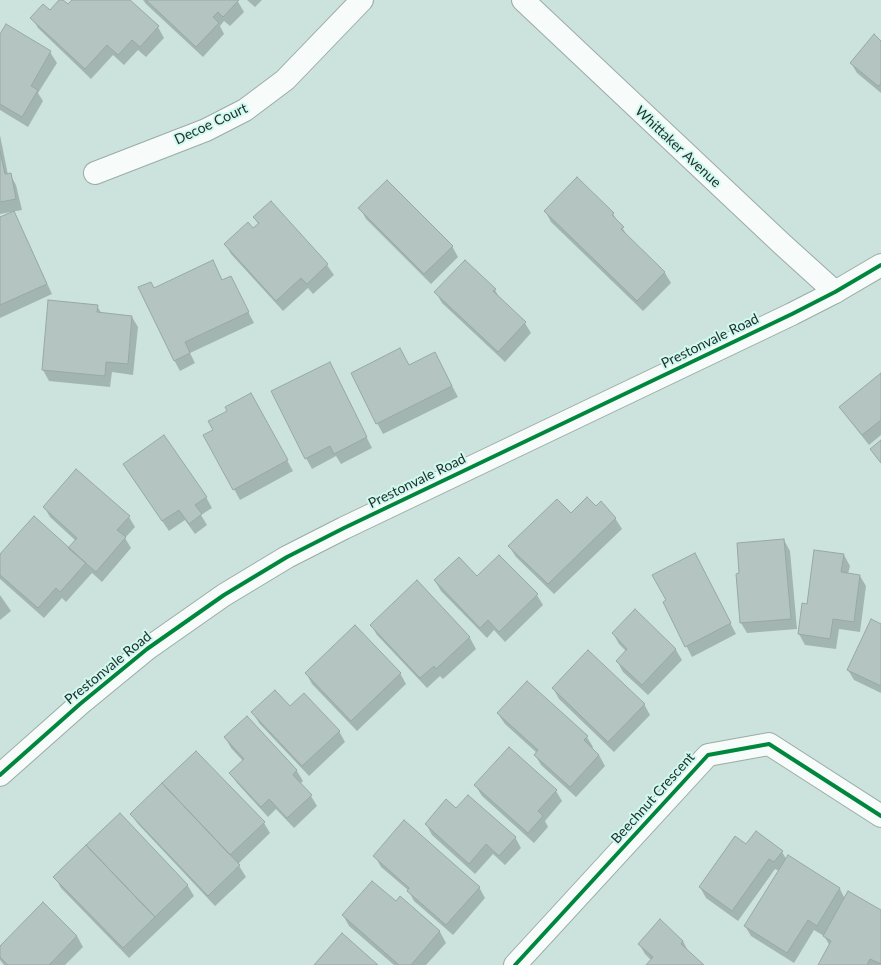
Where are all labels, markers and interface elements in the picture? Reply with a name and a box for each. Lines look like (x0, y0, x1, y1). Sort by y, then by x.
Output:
street label: Decoe Court (172, 100, 250, 148)
street label: Whittaker Avenue (632, 103, 724, 191)
street label: Prestonvale Road (658, 310, 762, 372)
street label: Prestonvale Road (365, 450, 469, 512)
street label: Prestonvale Road (61, 628, 155, 708)
street label: Beechnut Crescent (608, 749, 698, 847)

